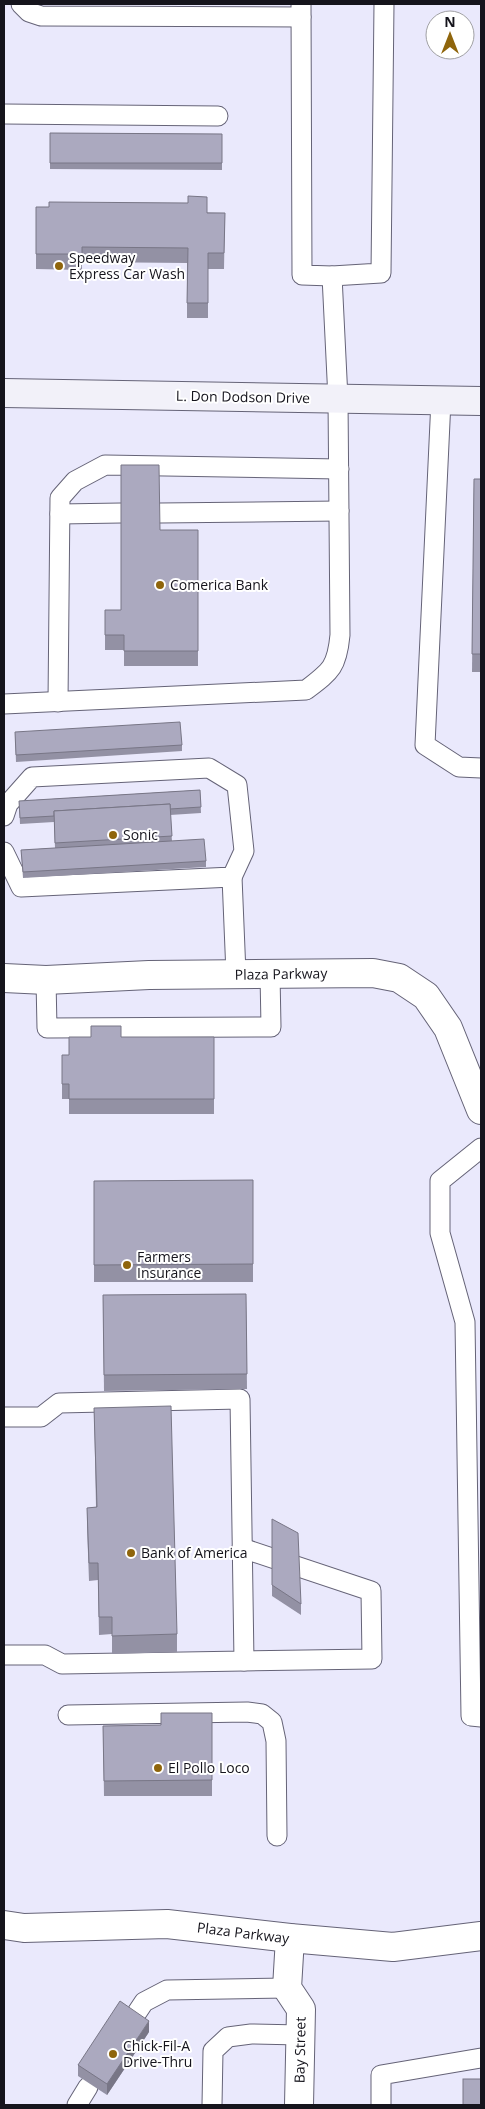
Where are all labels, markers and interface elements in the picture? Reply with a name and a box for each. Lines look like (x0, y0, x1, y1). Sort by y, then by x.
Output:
north arrow (425, 10, 475, 60)
text: N (444, 12, 456, 31)
place label: Speedway Express Car Wash (69, 248, 185, 283)
marker: Speedway Express Car Wash (53, 260, 65, 272)
street label: L. Don Dodson Drive (176, 386, 310, 407)
place label: Comerica Bank (170, 575, 269, 594)
marker: Comerica Bank (154, 579, 166, 591)
place label: Sonic (123, 825, 158, 844)
marker: Sonic (107, 829, 119, 841)
street label: Plaza Parkway (235, 963, 328, 984)
place label: Farmers Insurance (137, 1247, 202, 1282)
marker: Farmers Insurance (121, 1259, 133, 1271)
place label: Bank of America (141, 1543, 248, 1562)
marker: Bank of America (125, 1547, 137, 1559)
place label: El Pollo Loco (168, 1758, 250, 1777)
marker: El Pollo Loco (152, 1762, 164, 1774)
street label: Plaza Parkway (196, 1917, 291, 1948)
street label: Bay Street (289, 2017, 310, 2083)
place label: Chick-Fil-A Drive-Thru (123, 2036, 192, 2071)
marker: Chick-Fil-A Drive-Thru (107, 2048, 119, 2060)

